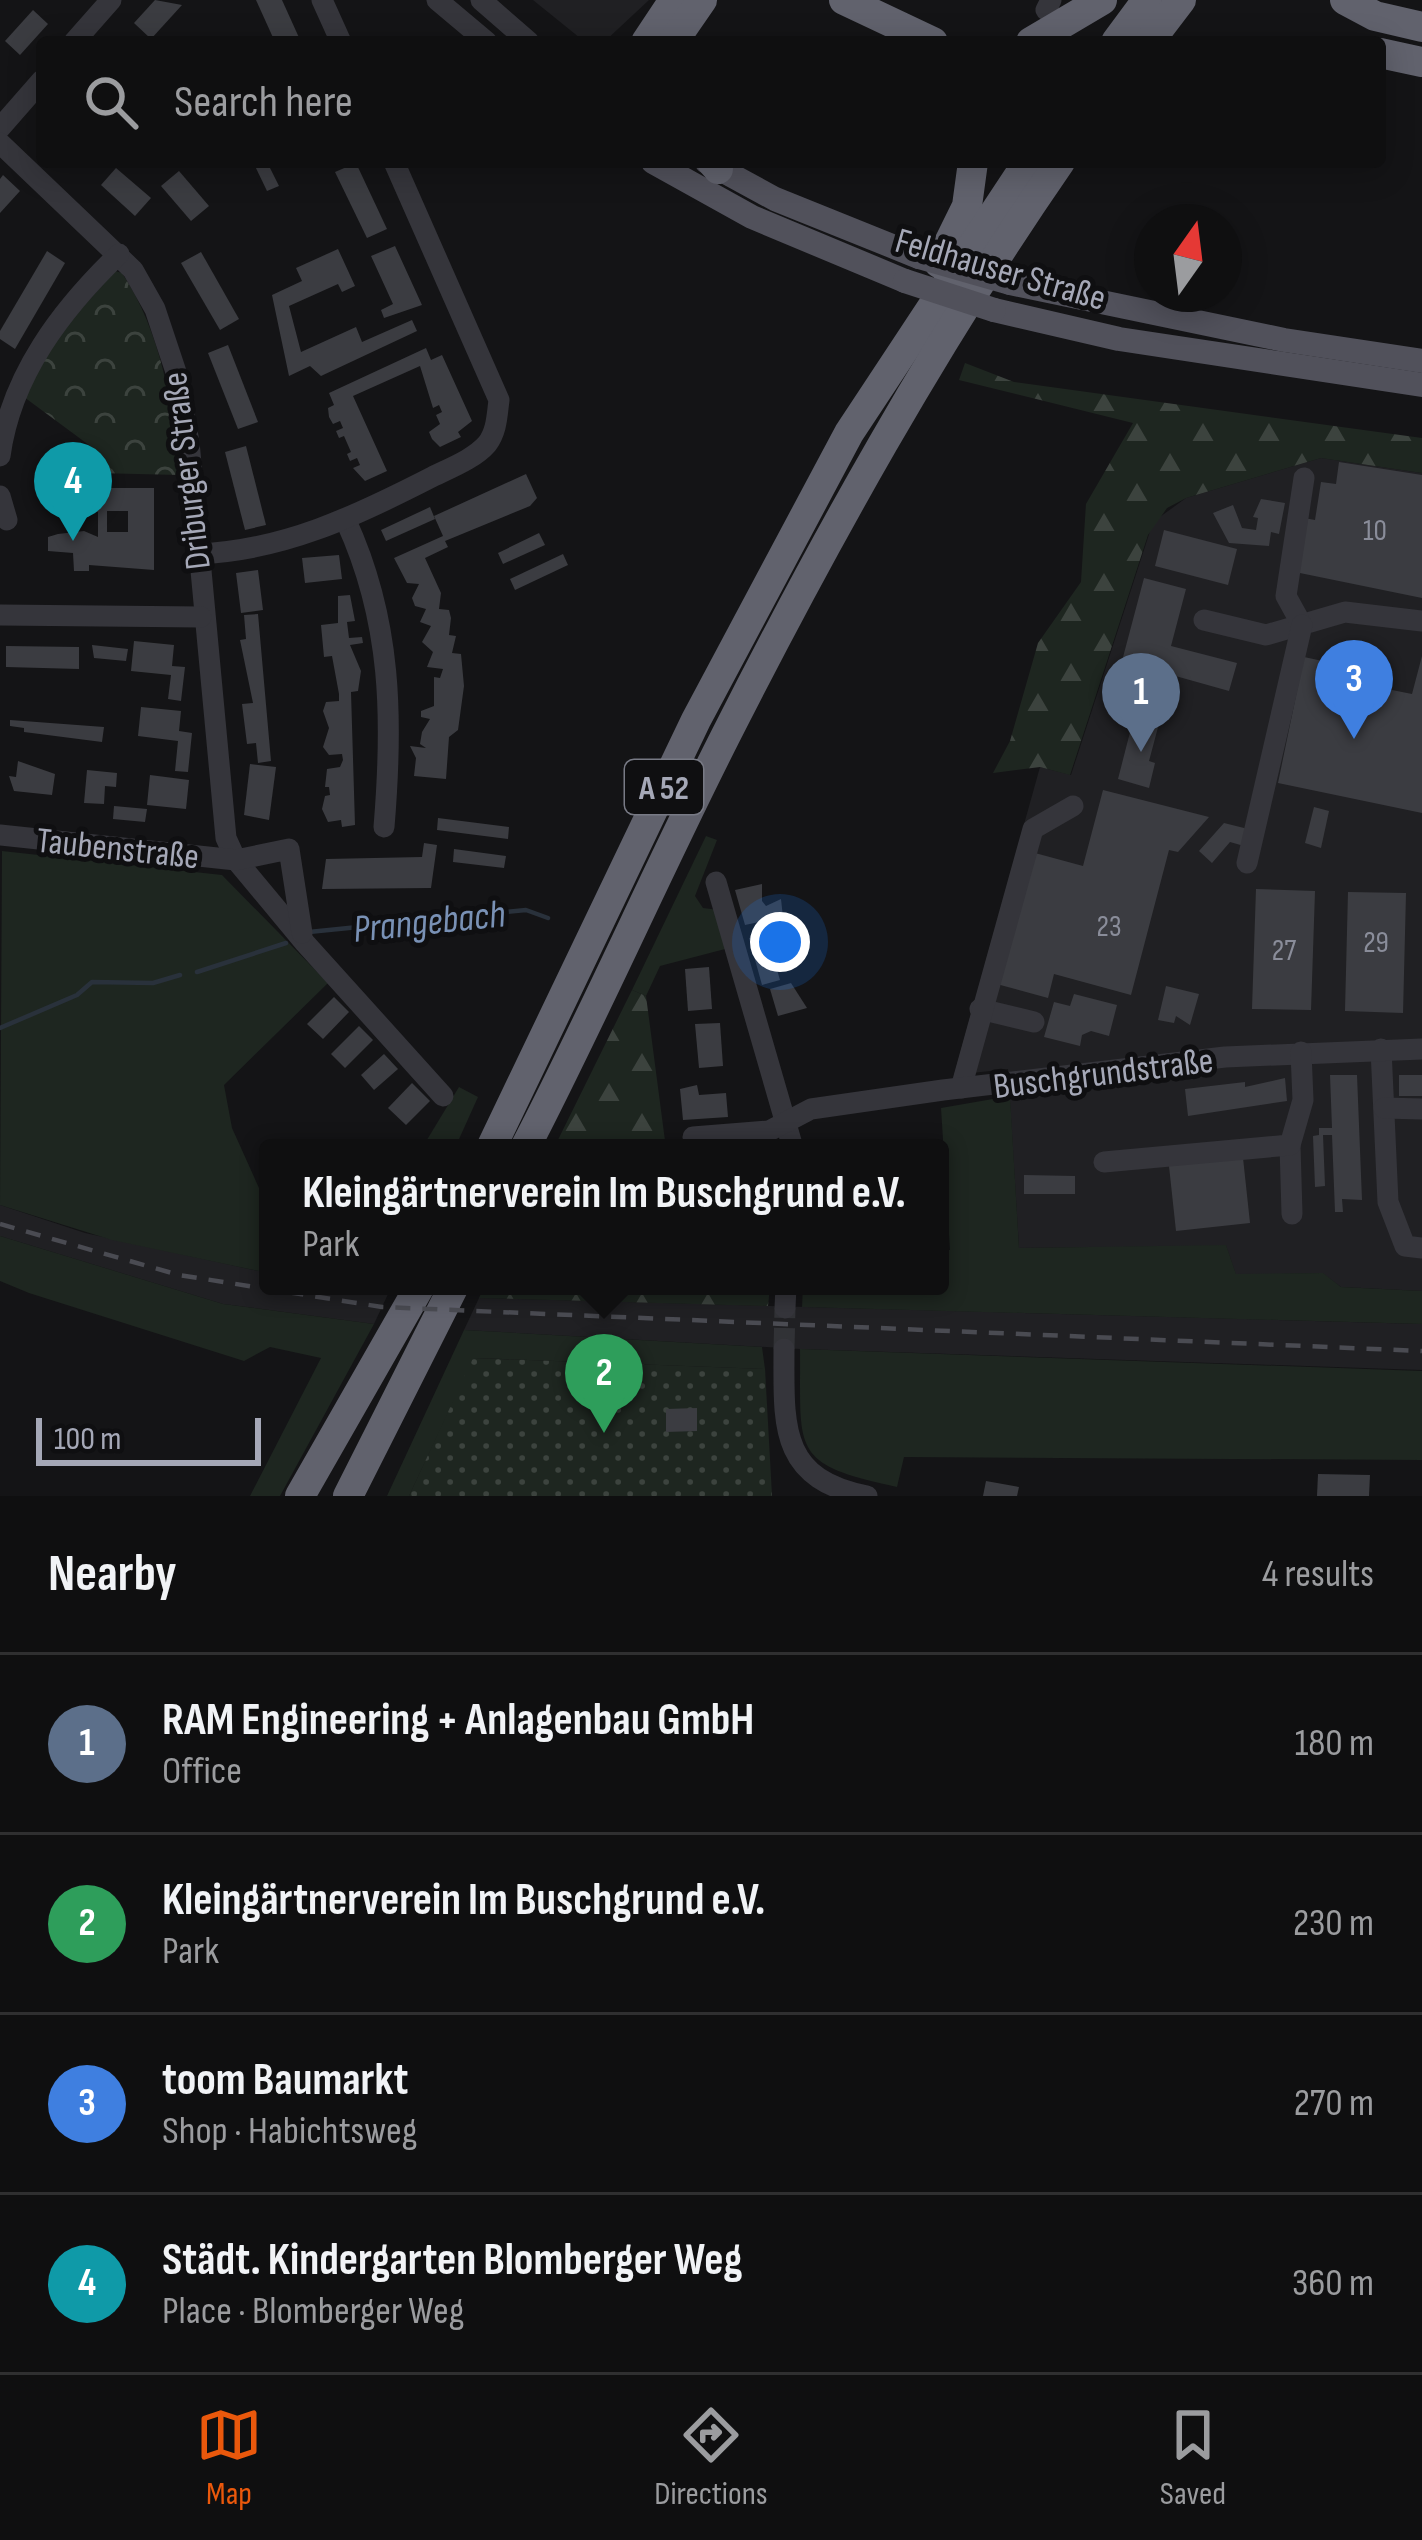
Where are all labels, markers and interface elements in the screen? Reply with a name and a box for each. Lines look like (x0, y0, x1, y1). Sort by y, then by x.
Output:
search box (36, 36, 1386, 168)
icon: search (78, 69, 144, 135)
text: Search here (174, 75, 353, 130)
north arrow (1134, 204, 1242, 312)
street label: Feldhauser Straße (890, 220, 1110, 321)
street label: Driburger Straße (154, 370, 221, 572)
pin: 4 (34, 442, 112, 541)
house number: 10 (1363, 513, 1387, 549)
pin: 3 (1315, 640, 1393, 739)
pin: 1 (1102, 653, 1180, 752)
road number: A 52 (625, 760, 703, 814)
street label: Taubenstraße (34, 820, 201, 879)
water label: Prangebach (351, 891, 508, 954)
house number: 23 (1097, 909, 1122, 945)
your location (750, 912, 810, 972)
house number: 29 (1363, 925, 1389, 961)
house number: 27 (1272, 933, 1296, 969)
street label: Buschgrundstraße (991, 1040, 1216, 1109)
popup (259, 1139, 949, 1295)
text: Kleingärtnerverein Im Buschgrund e.V. (302, 1166, 906, 1221)
text: Park (302, 1221, 359, 1268)
pin: 2 (565, 1334, 643, 1433)
scale bar (36, 1412, 261, 1465)
text: 100 m (54, 1419, 121, 1459)
text: Nearby (48, 1544, 177, 1605)
text: 4 results (1262, 1551, 1374, 1598)
text: RAM Engineering + Anlagenbau GmbH (162, 1693, 754, 1748)
text: 1 (79, 1720, 95, 1767)
text: 180 m (1295, 1720, 1374, 1767)
text: Office (162, 1748, 242, 1795)
text: Kleingärtnerverein Im Buschgrund e.V. (162, 1873, 765, 1928)
text: 2 (78, 1900, 96, 1947)
text: 230 m (1293, 1900, 1374, 1947)
text: Park (162, 1928, 219, 1975)
text: toom Baumarkt (162, 2053, 408, 2108)
text: 3 (78, 2080, 96, 2127)
text: 270 m (1294, 2080, 1374, 2127)
text: Shop · Habichtsweg (162, 2108, 417, 2155)
text: Städt. Kindergarten Blomberger Weg (162, 2233, 742, 2288)
text: 4 (78, 2260, 96, 2307)
text: 360 m (1292, 2260, 1374, 2307)
text: Place · Blomberger Weg (162, 2288, 464, 2335)
tab: Map (196, 2402, 262, 2514)
tab: Directions (654, 2402, 768, 2514)
tab: Saved (1160, 2402, 1226, 2514)

